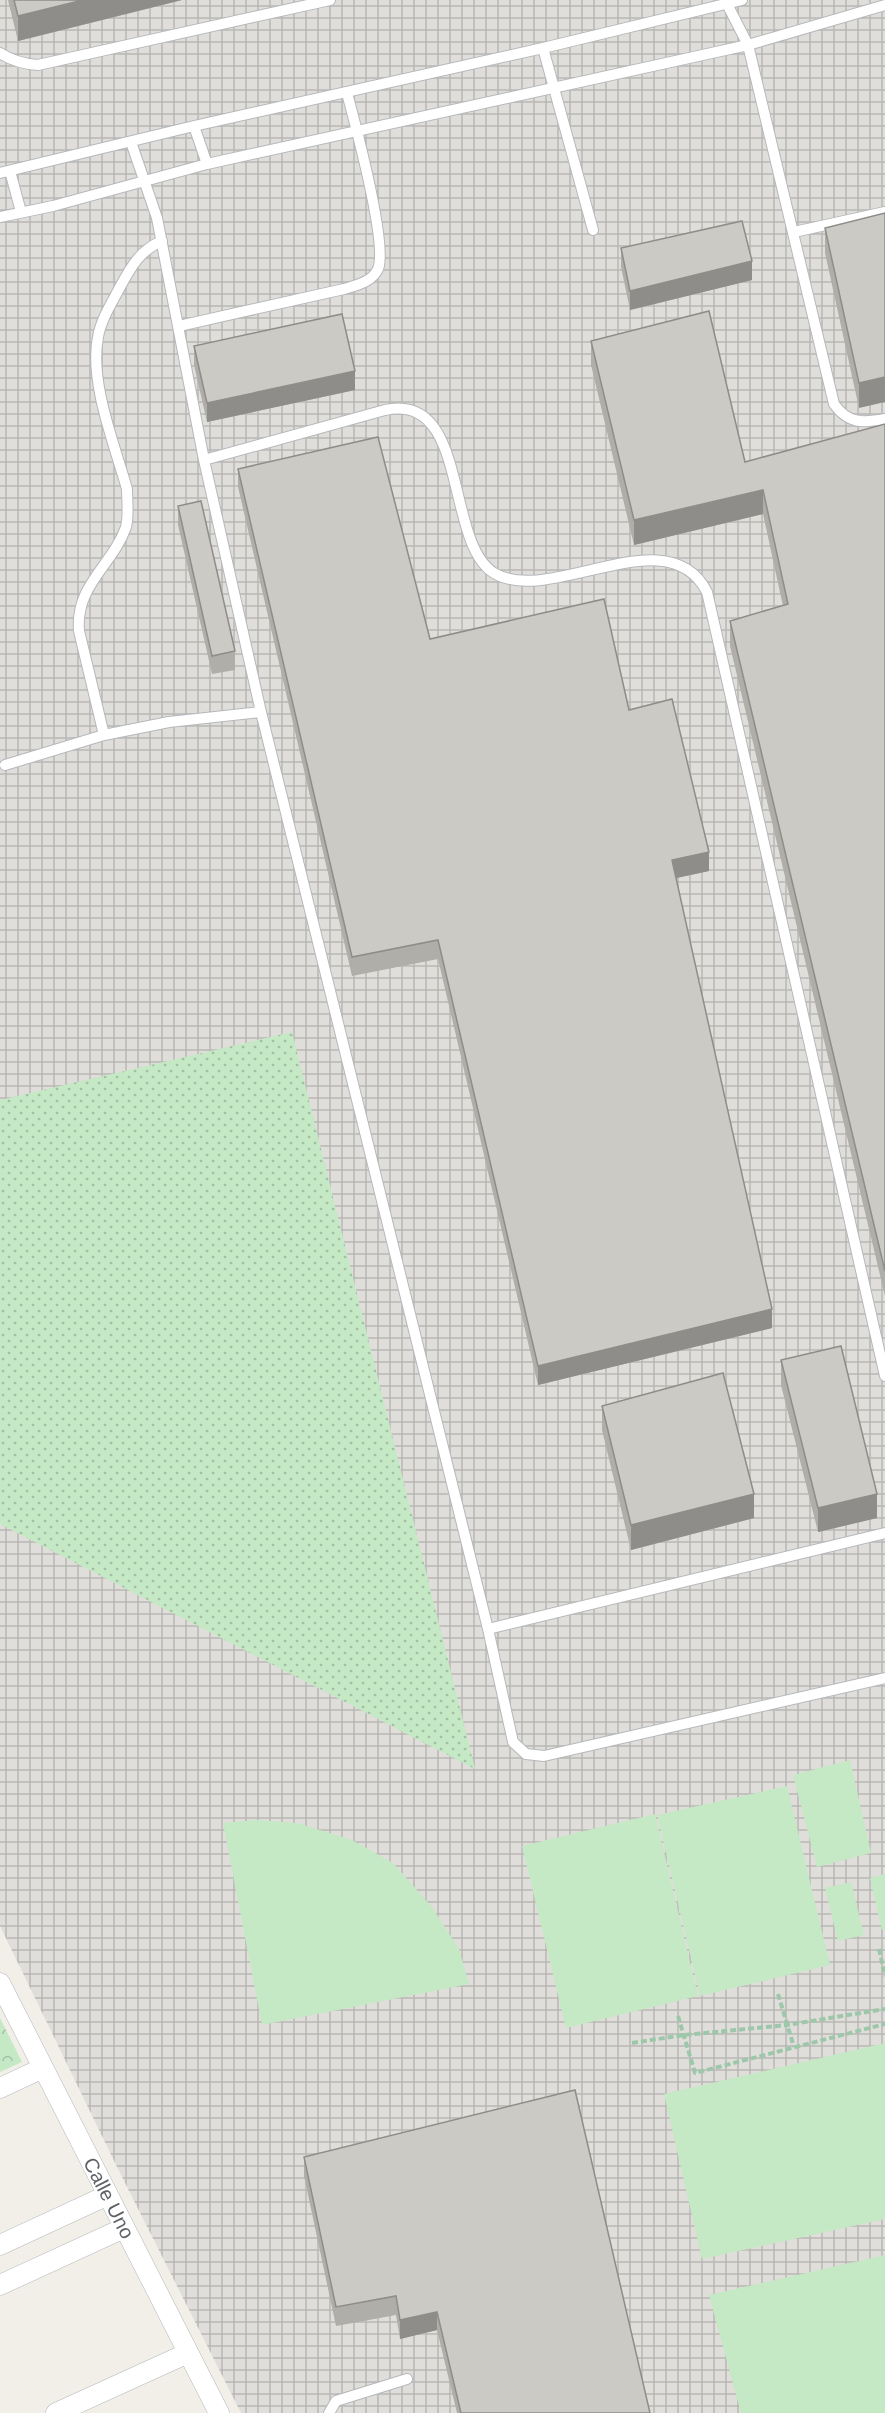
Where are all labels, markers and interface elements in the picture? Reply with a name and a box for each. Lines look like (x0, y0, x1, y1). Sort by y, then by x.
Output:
street label: Calle Uno (79, 2154, 139, 2242)

